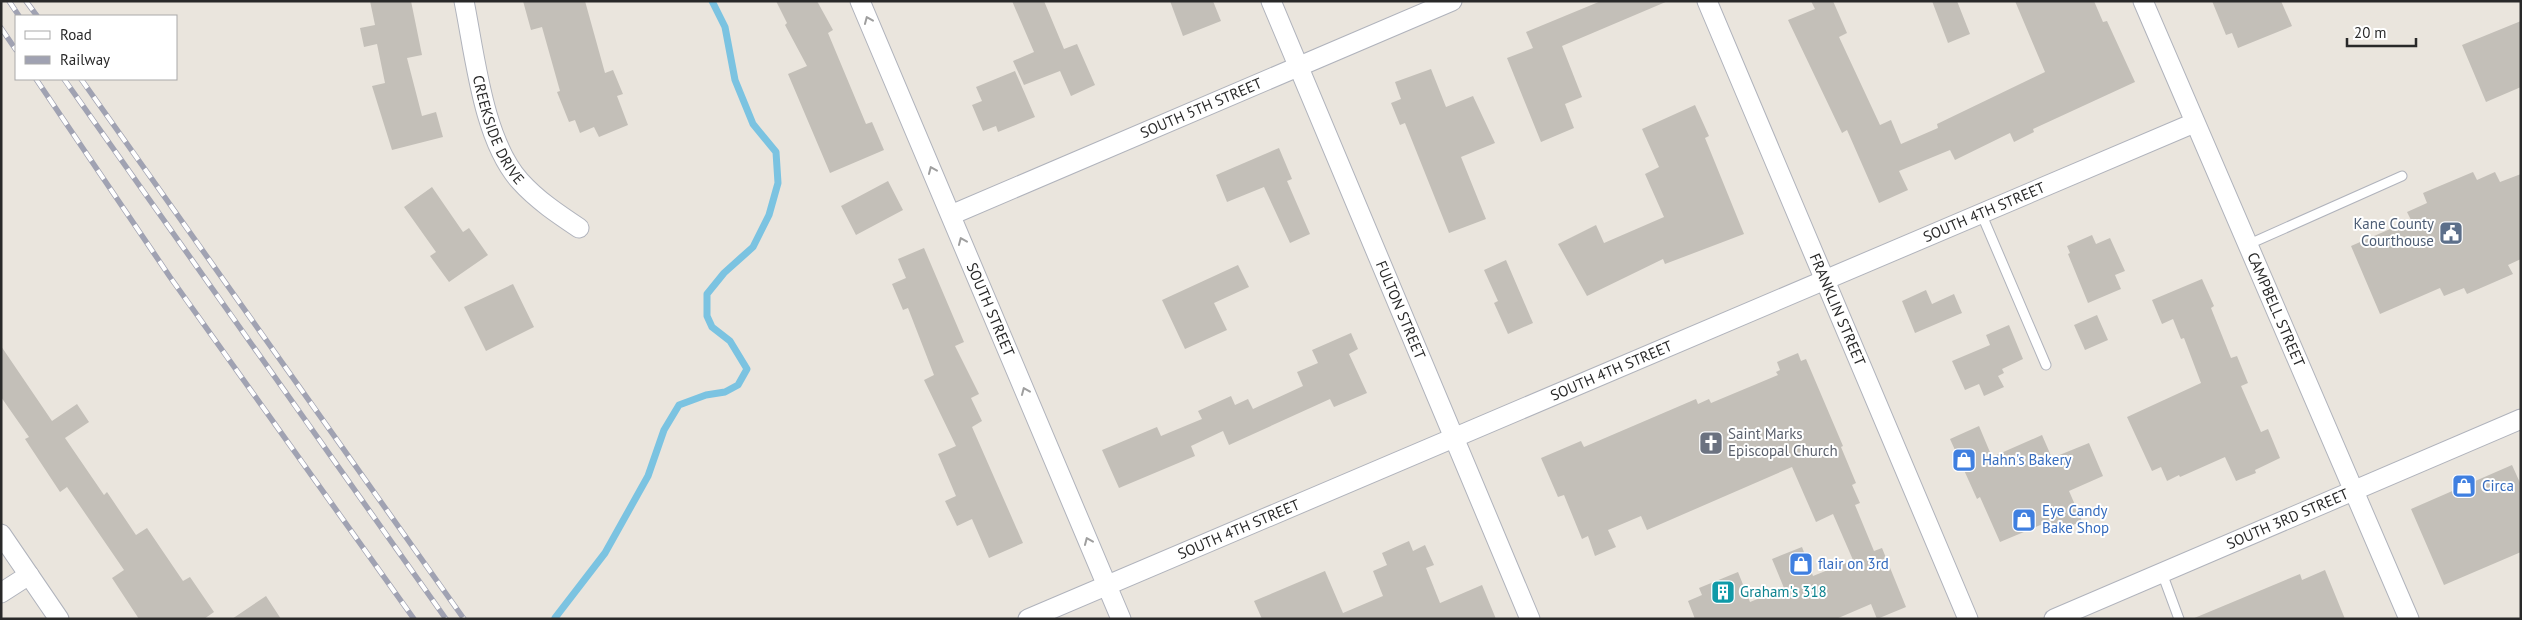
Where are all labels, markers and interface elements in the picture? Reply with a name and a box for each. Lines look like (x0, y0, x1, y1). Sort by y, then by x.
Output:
legend (15, 15, 178, 80)
scale bar (2347, 15, 2416, 47)
one-way arrow (864, 16, 874, 25)
text: 20 m (2354, 23, 2387, 42)
text: Road (60, 25, 92, 44)
text: Railway (60, 50, 110, 69)
street label: CREEKSIDE DRIVE (469, 73, 529, 188)
street label: SOUTH 5TH STREET (1137, 73, 1265, 142)
one-way arrow (927, 166, 938, 175)
street label: SOUTH 4TH STREET (1920, 177, 2048, 246)
place label: Kane County Courthouse (2354, 214, 2434, 250)
public building icon: Kane County Courthouse (2438, 220, 2464, 246)
one-way arrow (957, 237, 968, 246)
street label: CAMPBELL STREET (2243, 249, 2310, 370)
street label: FRANKLIN STREET (1806, 250, 1870, 369)
street label: FULTON STREET (1372, 258, 1430, 363)
street label: SOUTH STREET (963, 260, 1019, 360)
street label: SOUTH 4TH STREET (1547, 336, 1676, 405)
one-way arrow (1021, 387, 1031, 396)
place label: Saint Marks Episcopal Church (1728, 424, 1838, 460)
church icon: Saint Marks Episcopal Church (1698, 430, 1724, 456)
shop icon: Hahn's Bakery (1951, 447, 1977, 473)
place label: Hahn's Bakery (1982, 450, 2072, 469)
shop icon: Circa (2451, 473, 2477, 499)
place label: Circa (2482, 476, 2514, 495)
street label: SOUTH 3RD STREET (2223, 484, 2352, 553)
street label: SOUTH 4TH STREET (1175, 494, 1303, 563)
place label: Eye Candy Bake Shop (2042, 501, 2109, 537)
shop icon: Eye Candy Bake Shop (2011, 507, 2037, 533)
one-way arrow (1084, 537, 1094, 545)
shop icon: flair on 3rd (1788, 551, 1814, 577)
place label: flair on 3rd (1818, 554, 1889, 573)
building icon: Graham's 318 (1710, 579, 1736, 605)
place label: Graham's 318 (1740, 582, 1827, 601)

